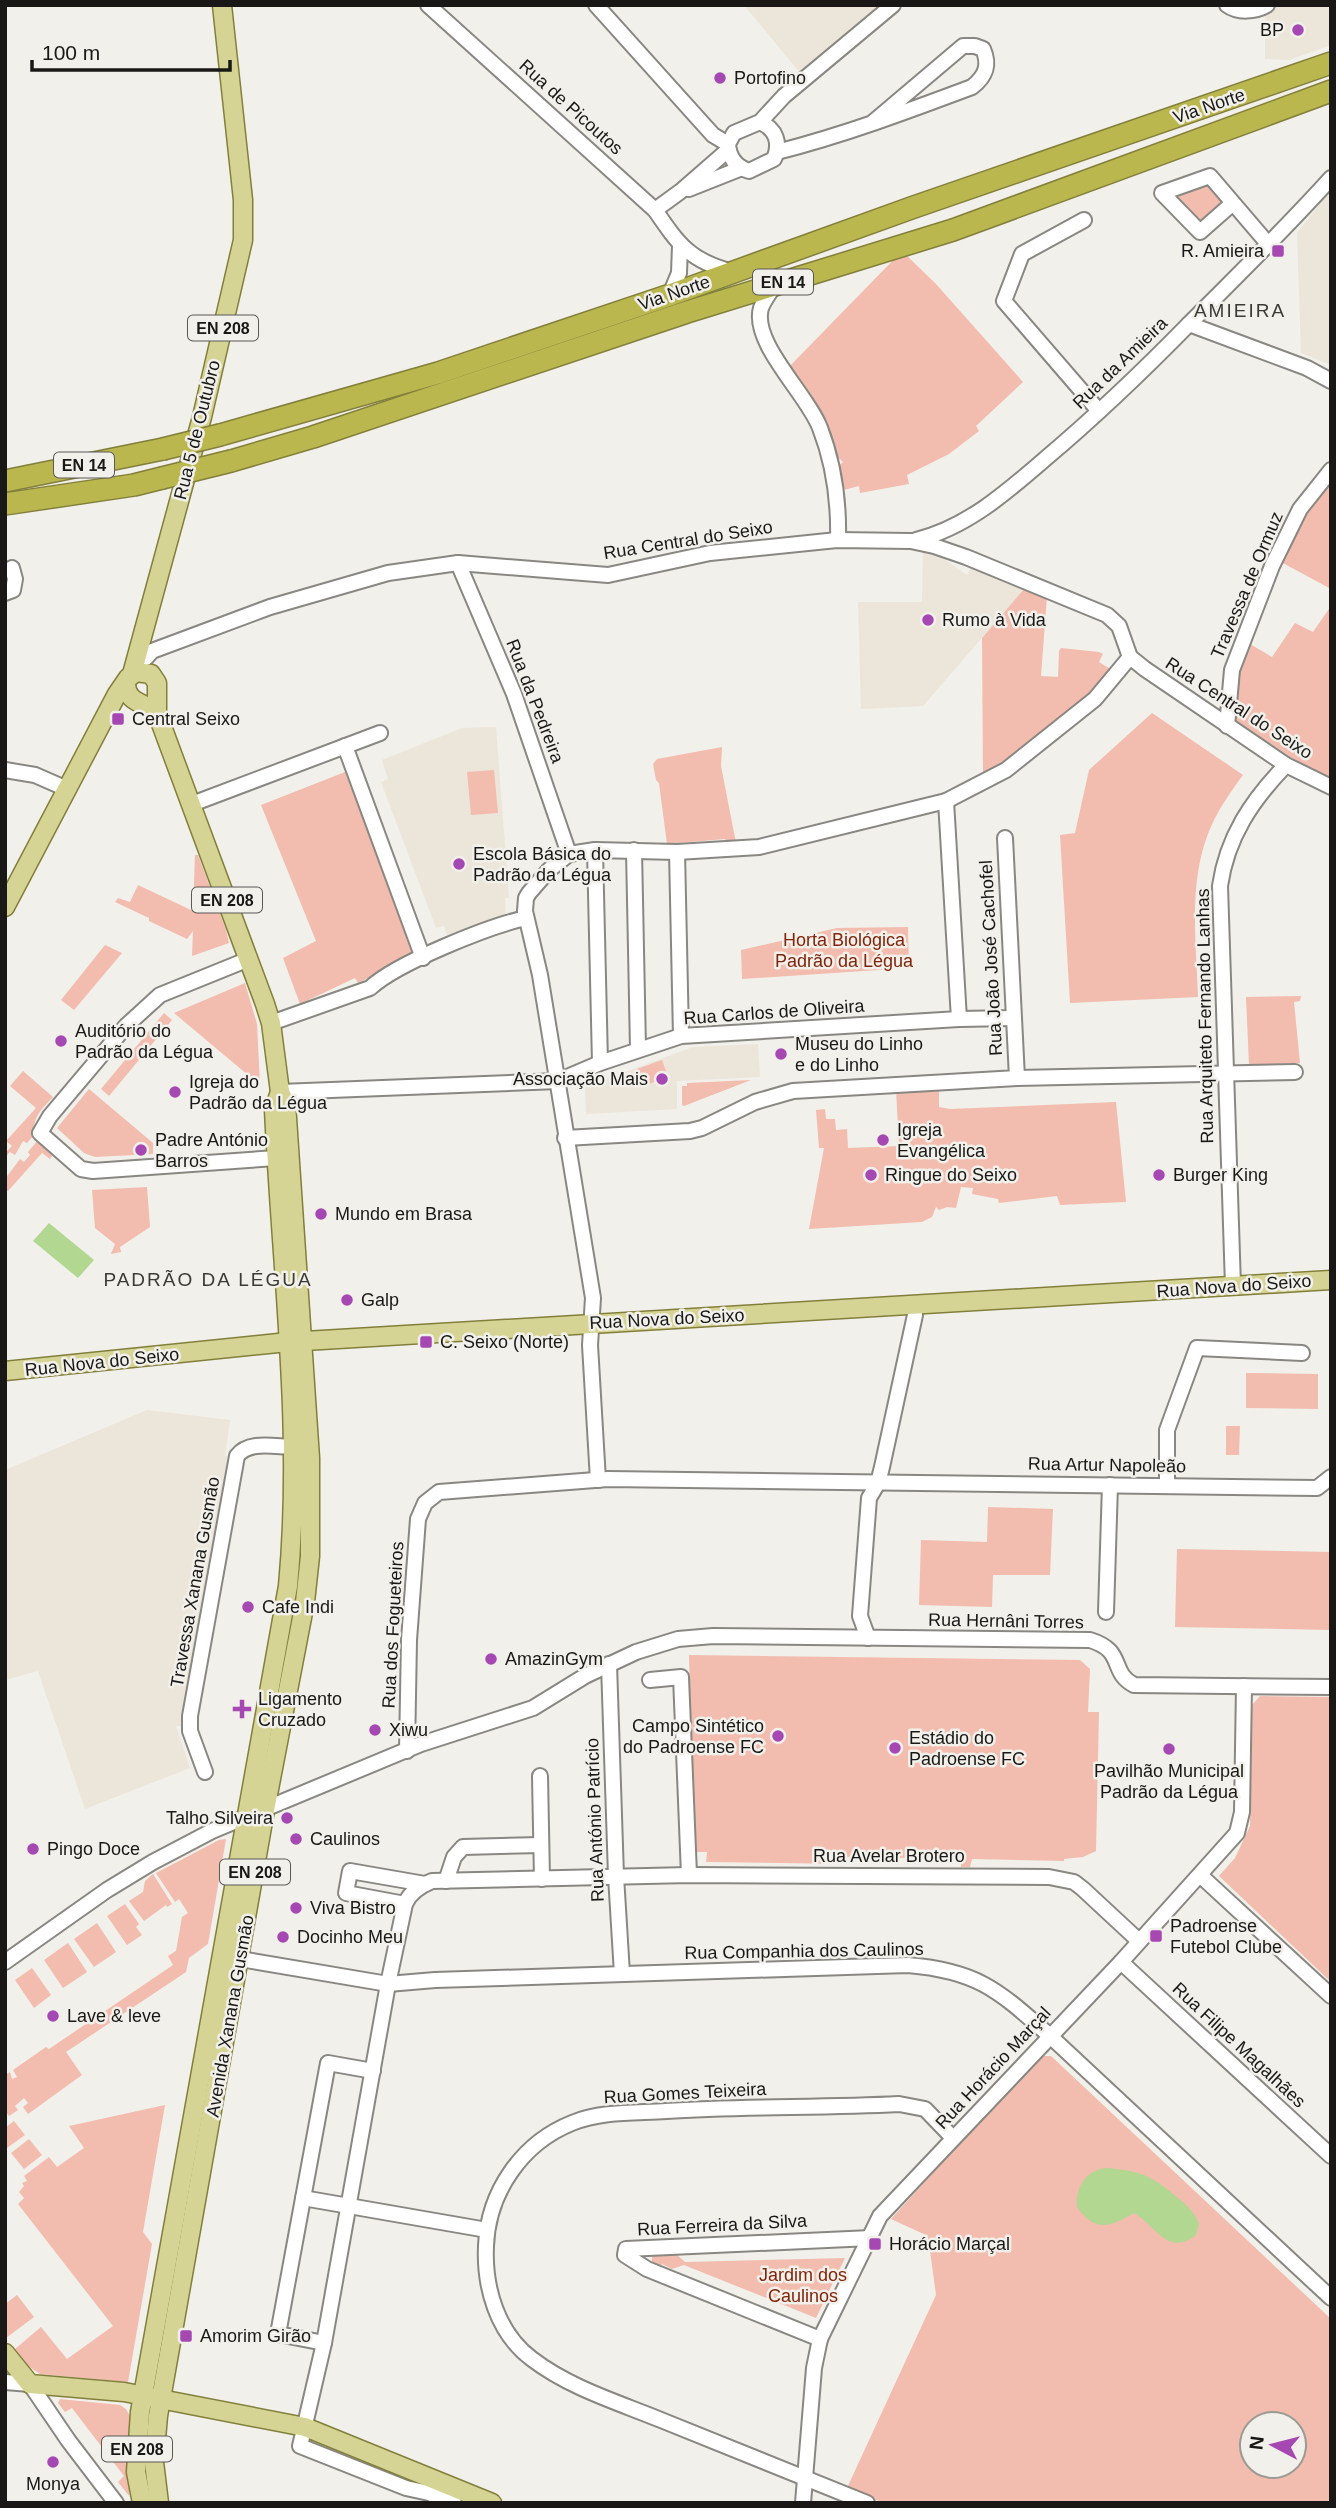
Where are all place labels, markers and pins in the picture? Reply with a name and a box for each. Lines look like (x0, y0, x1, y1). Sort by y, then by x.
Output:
place label: BP (1260, 20, 1284, 40)
marker: BP (1290, 22, 1306, 38)
place label: Portofino (734, 68, 806, 88)
marker: Portofino (712, 70, 728, 86)
place label: R. Amieira (1181, 241, 1265, 261)
marker: R. Amieira (1270, 243, 1286, 259)
place label: Rumo à Vida (942, 610, 1047, 630)
marker: Rumo à Vida (920, 612, 936, 628)
place label: Central Seixo (132, 709, 240, 729)
marker: Central Seixo (110, 711, 126, 727)
place label: Escola Básica do Padrão da Légua (473, 844, 612, 885)
marker: Escola Básica do Padrão da Légua (451, 856, 467, 872)
place label: Auditório do Padrão da Légua (75, 1021, 214, 1062)
marker: Auditório do Padrão da Légua (53, 1033, 69, 1049)
place label: Museu do Linho e do Linho (795, 1034, 923, 1075)
marker: Museu do Linho e do Linho (773, 1046, 789, 1062)
place label: Associação Mais (513, 1069, 648, 1089)
marker: Associação Mais (654, 1071, 670, 1087)
place label: Igreja do Padrão da Légua (189, 1072, 328, 1113)
marker: Igreja do Padrão da Légua (167, 1084, 183, 1100)
place label: Igreja Evangélica (897, 1120, 986, 1161)
place label: Padre António Barros (155, 1130, 268, 1171)
marker: Igreja Evangélica (875, 1132, 891, 1148)
marker: Padre António Barros (133, 1142, 149, 1158)
place label: Ringue do Seixo (885, 1165, 1017, 1185)
place label: Burger King (1173, 1165, 1268, 1185)
marker: Ringue do Seixo (863, 1167, 879, 1183)
marker: Burger King (1151, 1167, 1167, 1183)
place label: Mundo em Brasa (335, 1204, 473, 1224)
marker: Mundo em Brasa (313, 1206, 329, 1222)
place label: Galp (361, 1290, 399, 1310)
marker: Galp (339, 1292, 355, 1308)
place label: C. Seixo (Norte) (440, 1332, 569, 1352)
marker: C. Seixo (Norte) (418, 1334, 434, 1350)
place label: Cafe Indi (262, 1597, 334, 1617)
marker: Cafe Indi (240, 1599, 256, 1615)
place label: AmazinGym (505, 1649, 603, 1669)
marker: AmazinGym (483, 1651, 499, 1667)
place label: Ligamento Cruzado (258, 1689, 342, 1730)
marker: Ligamento Cruzado (232, 1699, 252, 1719)
place label: Campo Sintético do Padroense FC (623, 1716, 764, 1757)
place label: Xiwu (389, 1720, 428, 1740)
marker: Xiwu (367, 1722, 383, 1738)
marker: Campo Sintético do Padroense FC (770, 1728, 786, 1744)
place label: Estádio do Padroense FC (909, 1728, 1025, 1769)
marker: Estádio do Padroense FC (887, 1740, 903, 1756)
marker: Pavilhão Municipal Padrão da Légua (1161, 1741, 1177, 1757)
place label: Pavilhão Municipal Padrão da Légua (1094, 1761, 1244, 1802)
place label: Talho Silveira (166, 1808, 274, 1828)
marker: Talho Silveira (279, 1810, 295, 1826)
place label: Caulinos (310, 1829, 380, 1849)
marker: Caulinos (288, 1831, 304, 1847)
place label: Pingo Doce (47, 1839, 140, 1859)
marker: Pingo Doce (25, 1841, 41, 1857)
place label: Viva Bistro (310, 1898, 396, 1918)
marker: Viva Bistro (288, 1900, 304, 1916)
place label: Padroense Futebol Clube (1170, 1916, 1282, 1957)
place label: Docinho Meu (297, 1927, 403, 1947)
marker: Padroense Futebol Clube (1148, 1928, 1164, 1944)
marker: Docinho Meu (275, 1929, 291, 1945)
place label: Lave & leve (67, 2006, 161, 2026)
marker: Lave & leve (45, 2008, 61, 2024)
place label: Horácio Marçal (889, 2234, 1010, 2254)
marker: Horácio Marçal (867, 2236, 883, 2252)
place label: Amorim Girão (200, 2326, 311, 2346)
marker: Amorim Girão (178, 2328, 194, 2344)
marker: Monya (45, 2454, 61, 2470)
place label: Monya (26, 2474, 81, 2494)

